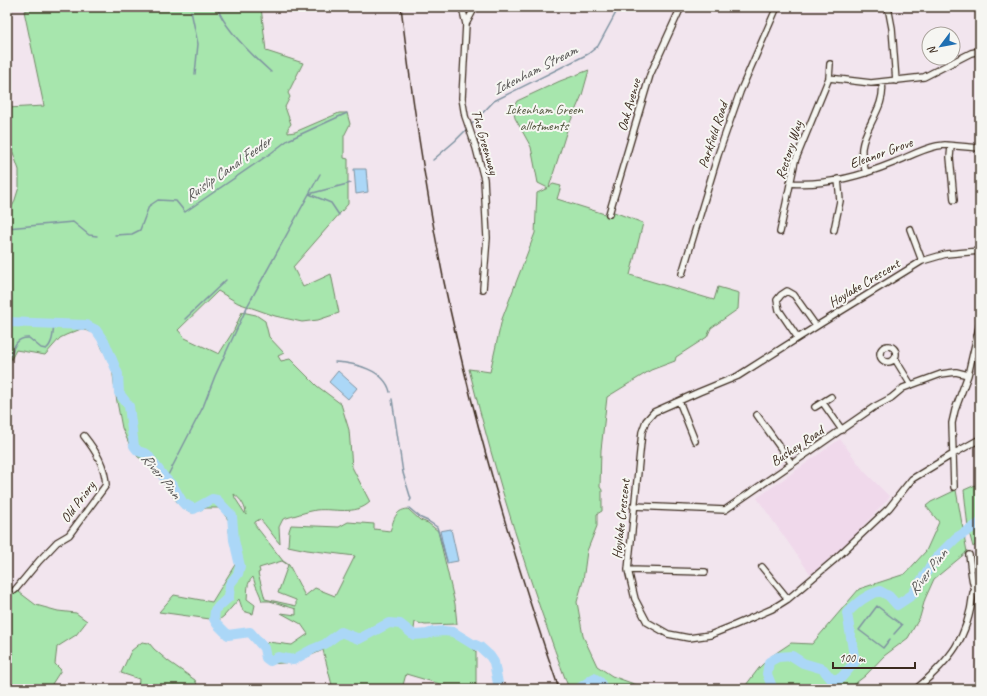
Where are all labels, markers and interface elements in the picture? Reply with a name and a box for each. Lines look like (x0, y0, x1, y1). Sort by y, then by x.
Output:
north arrow (921, 26, 961, 66)
water label: Ickenham Stream (490, 40, 582, 99)
text: N (924, 43, 940, 58)
street label: Oak Avenue (613, 75, 645, 133)
street label: Parkfield Road (694, 97, 732, 170)
park label: Ickenham Green allotments (505, 101, 584, 134)
street label: The Greenway (468, 108, 503, 178)
street label: Rectory Way (772, 118, 807, 181)
water label: Ruislip Canal Feeder (181, 131, 277, 206)
street label: Eleanor Grove (847, 133, 916, 172)
street label: Hoylake Crescent (825, 254, 904, 311)
street label: Bushey Road (767, 421, 829, 470)
water label: River Pinn (137, 449, 186, 504)
street label: Old Priory (57, 477, 100, 526)
street label: Hoylake Crescent (608, 477, 634, 560)
water label: River Pinn (904, 544, 953, 599)
scale bar (833, 644, 915, 670)
text: 100 m (839, 650, 866, 666)

